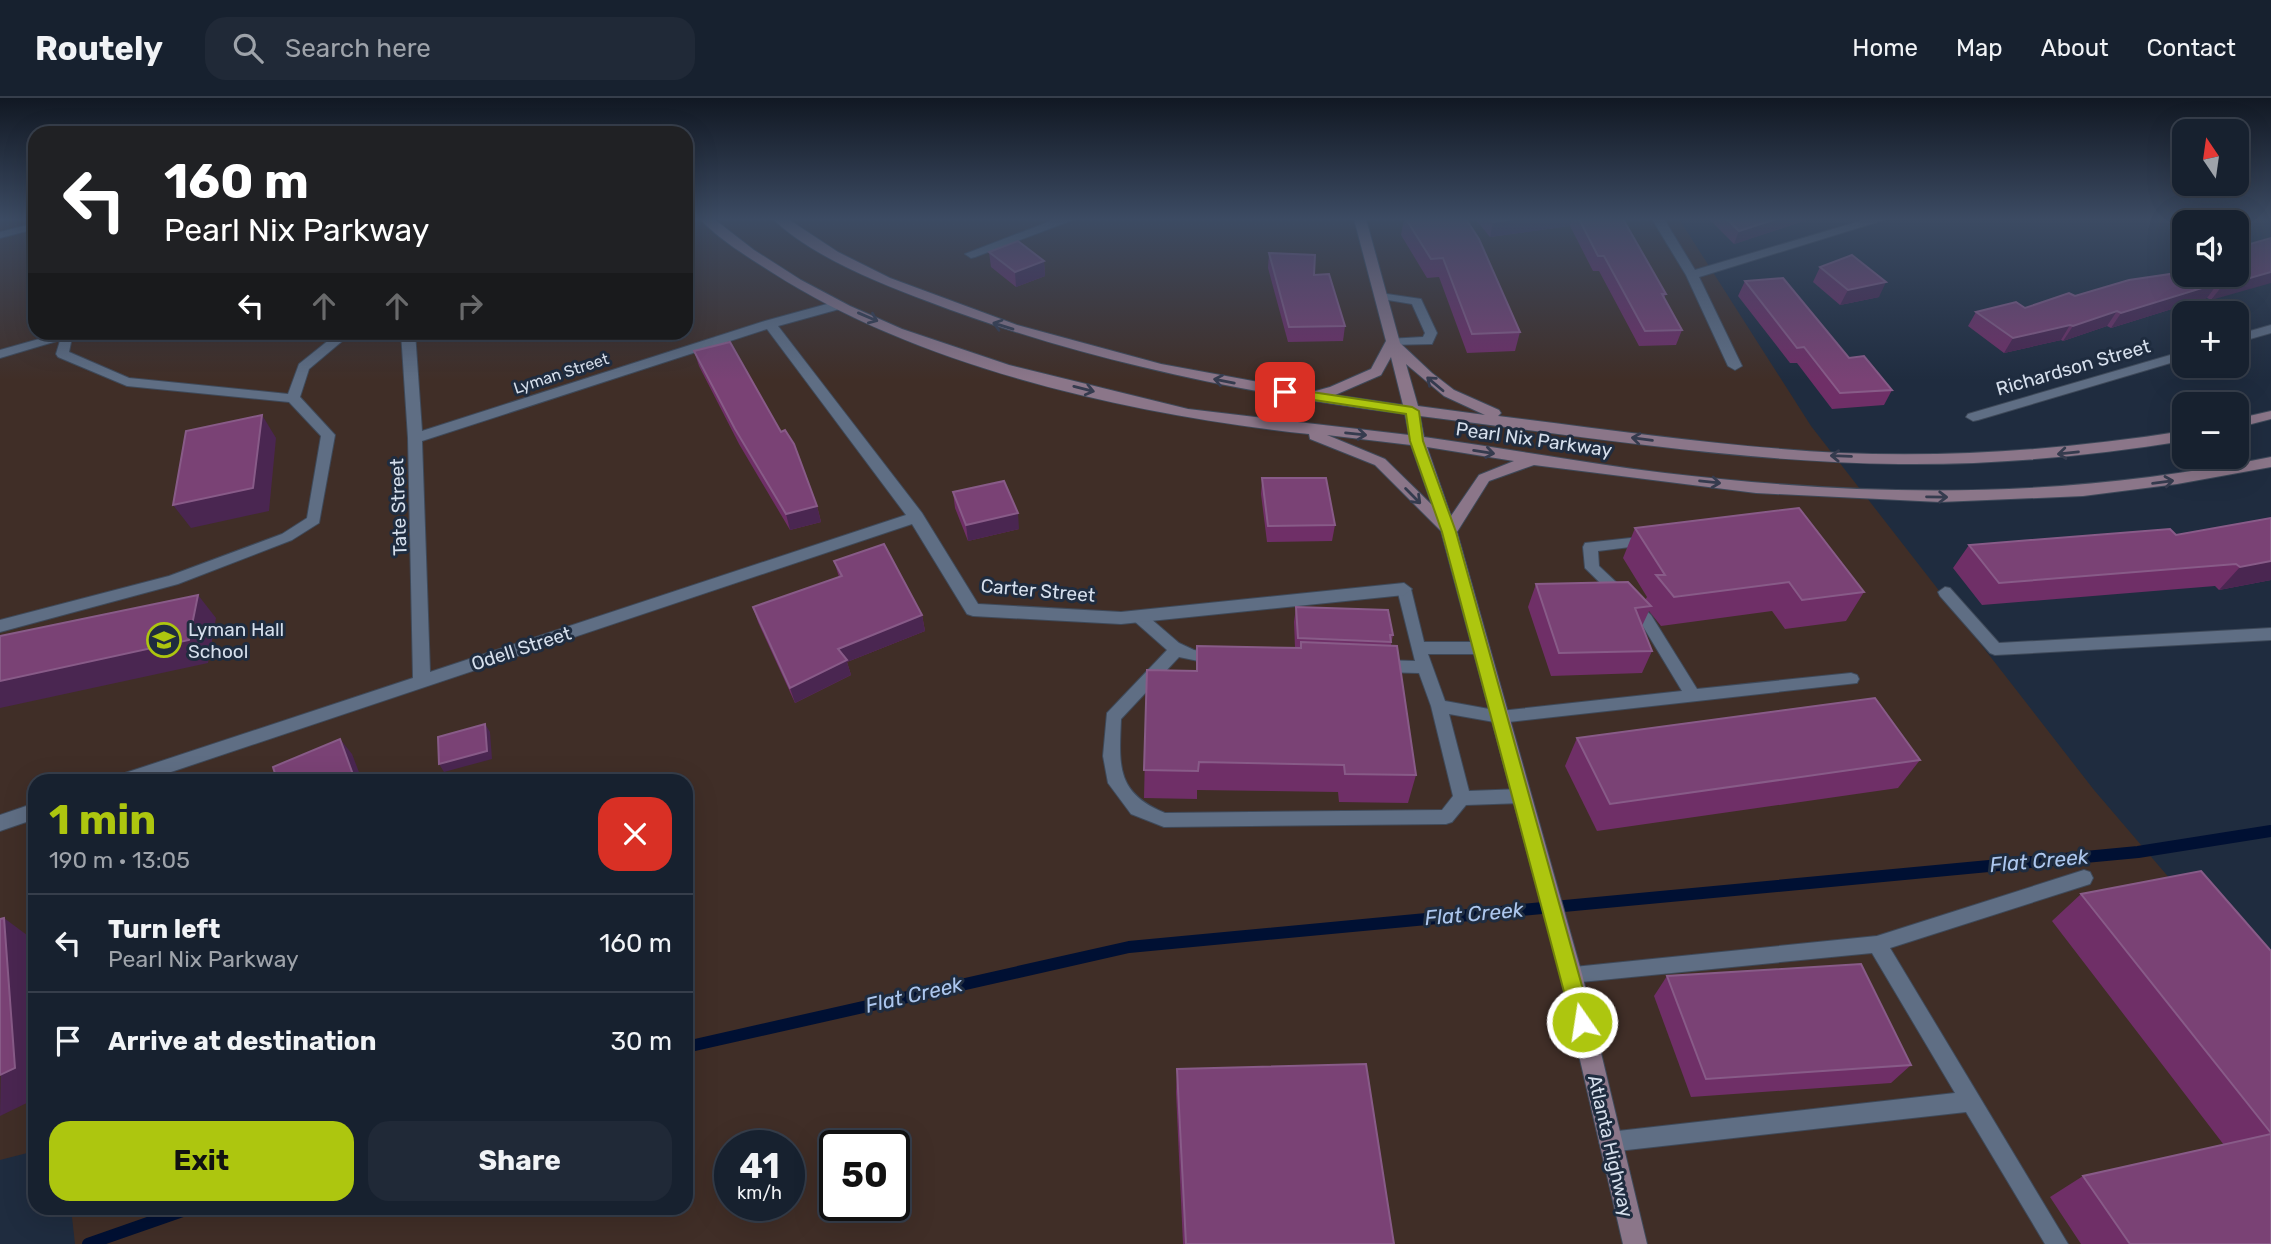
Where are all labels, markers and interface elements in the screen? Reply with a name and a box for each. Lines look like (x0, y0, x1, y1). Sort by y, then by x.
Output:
search box (205, 17, 695, 80)
text: Routely (35, 29, 163, 68)
icon: search (229, 29, 267, 67)
text: Search here (285, 33, 431, 64)
text: Home (1852, 34, 1918, 62)
text: Map (1956, 34, 2003, 62)
text: About (2041, 34, 2109, 62)
text: Contact (2147, 34, 2236, 62)
north arrow (2172, 119, 2249, 196)
map controls (2172, 119, 2249, 469)
text: 160 m (164, 152, 309, 210)
icon: left (49, 154, 140, 245)
button: sound (2172, 210, 2249, 287)
text: Pearl Nix Parkway (164, 211, 429, 249)
icon: left (232, 287, 270, 325)
icon: ahead (305, 287, 343, 325)
icon: ahead (378, 287, 416, 325)
icon: right (451, 287, 489, 325)
button: + (2172, 301, 2249, 378)
one-way arrow (857, 312, 879, 325)
one-way arrow (993, 319, 1015, 332)
street label: Richardson Street (1993, 334, 2154, 401)
street label: Lyman Street (511, 349, 611, 398)
pin (1255, 362, 1315, 422)
icon: arrive (1266, 373, 1304, 411)
one-way arrow (1213, 374, 1236, 387)
one-way arrow (1426, 376, 1444, 392)
one-way arrow (1072, 383, 1095, 396)
button: − (2172, 392, 2249, 469)
street label: Pearl Nix Parkway (1454, 417, 1614, 462)
one-way arrow (1344, 428, 1367, 441)
one-way arrow (1631, 432, 1654, 445)
one-way arrow (1472, 446, 1495, 459)
one-way arrow (2057, 446, 2080, 459)
one-way arrow (1830, 449, 1853, 462)
street label: Tate Street (385, 457, 412, 556)
one-way arrow (2151, 475, 2174, 488)
one-way arrow (1698, 476, 1720, 489)
one-way arrow (1405, 487, 1422, 504)
one-way arrow (1925, 490, 1948, 504)
street label: Carter Street (980, 574, 1097, 607)
place label: Lyman Hall School (188, 618, 284, 663)
school or university icon: Lyman Hall School (145, 621, 183, 659)
street label: Odell Street (468, 621, 575, 675)
text: 1 min (49, 795, 156, 845)
button: close (598, 797, 672, 871)
water label: Flat Creek (1988, 844, 2091, 877)
text: 190 m · 13:05 (49, 846, 190, 874)
water label: Flat Creek (1423, 897, 1526, 930)
text: Turn left (108, 914, 220, 945)
icon: left (49, 924, 87, 962)
text: 160 m (599, 928, 672, 959)
text: Pearl Nix Parkway (108, 945, 299, 973)
water label: Flat Creek (863, 971, 966, 1018)
position arrow (1545, 985, 1619, 1059)
icon: arrive (49, 1022, 87, 1060)
text: Arrive at destination (108, 1026, 376, 1057)
text: 30 m (610, 1026, 672, 1057)
street label: Atlanta Highway (1583, 1073, 1638, 1220)
button: Exit (49, 1121, 354, 1201)
button: Share (368, 1121, 672, 1201)
speed limit sign: 50 (819, 1130, 910, 1221)
text: 41 (739, 1145, 780, 1187)
text: km/h (737, 1182, 782, 1204)

